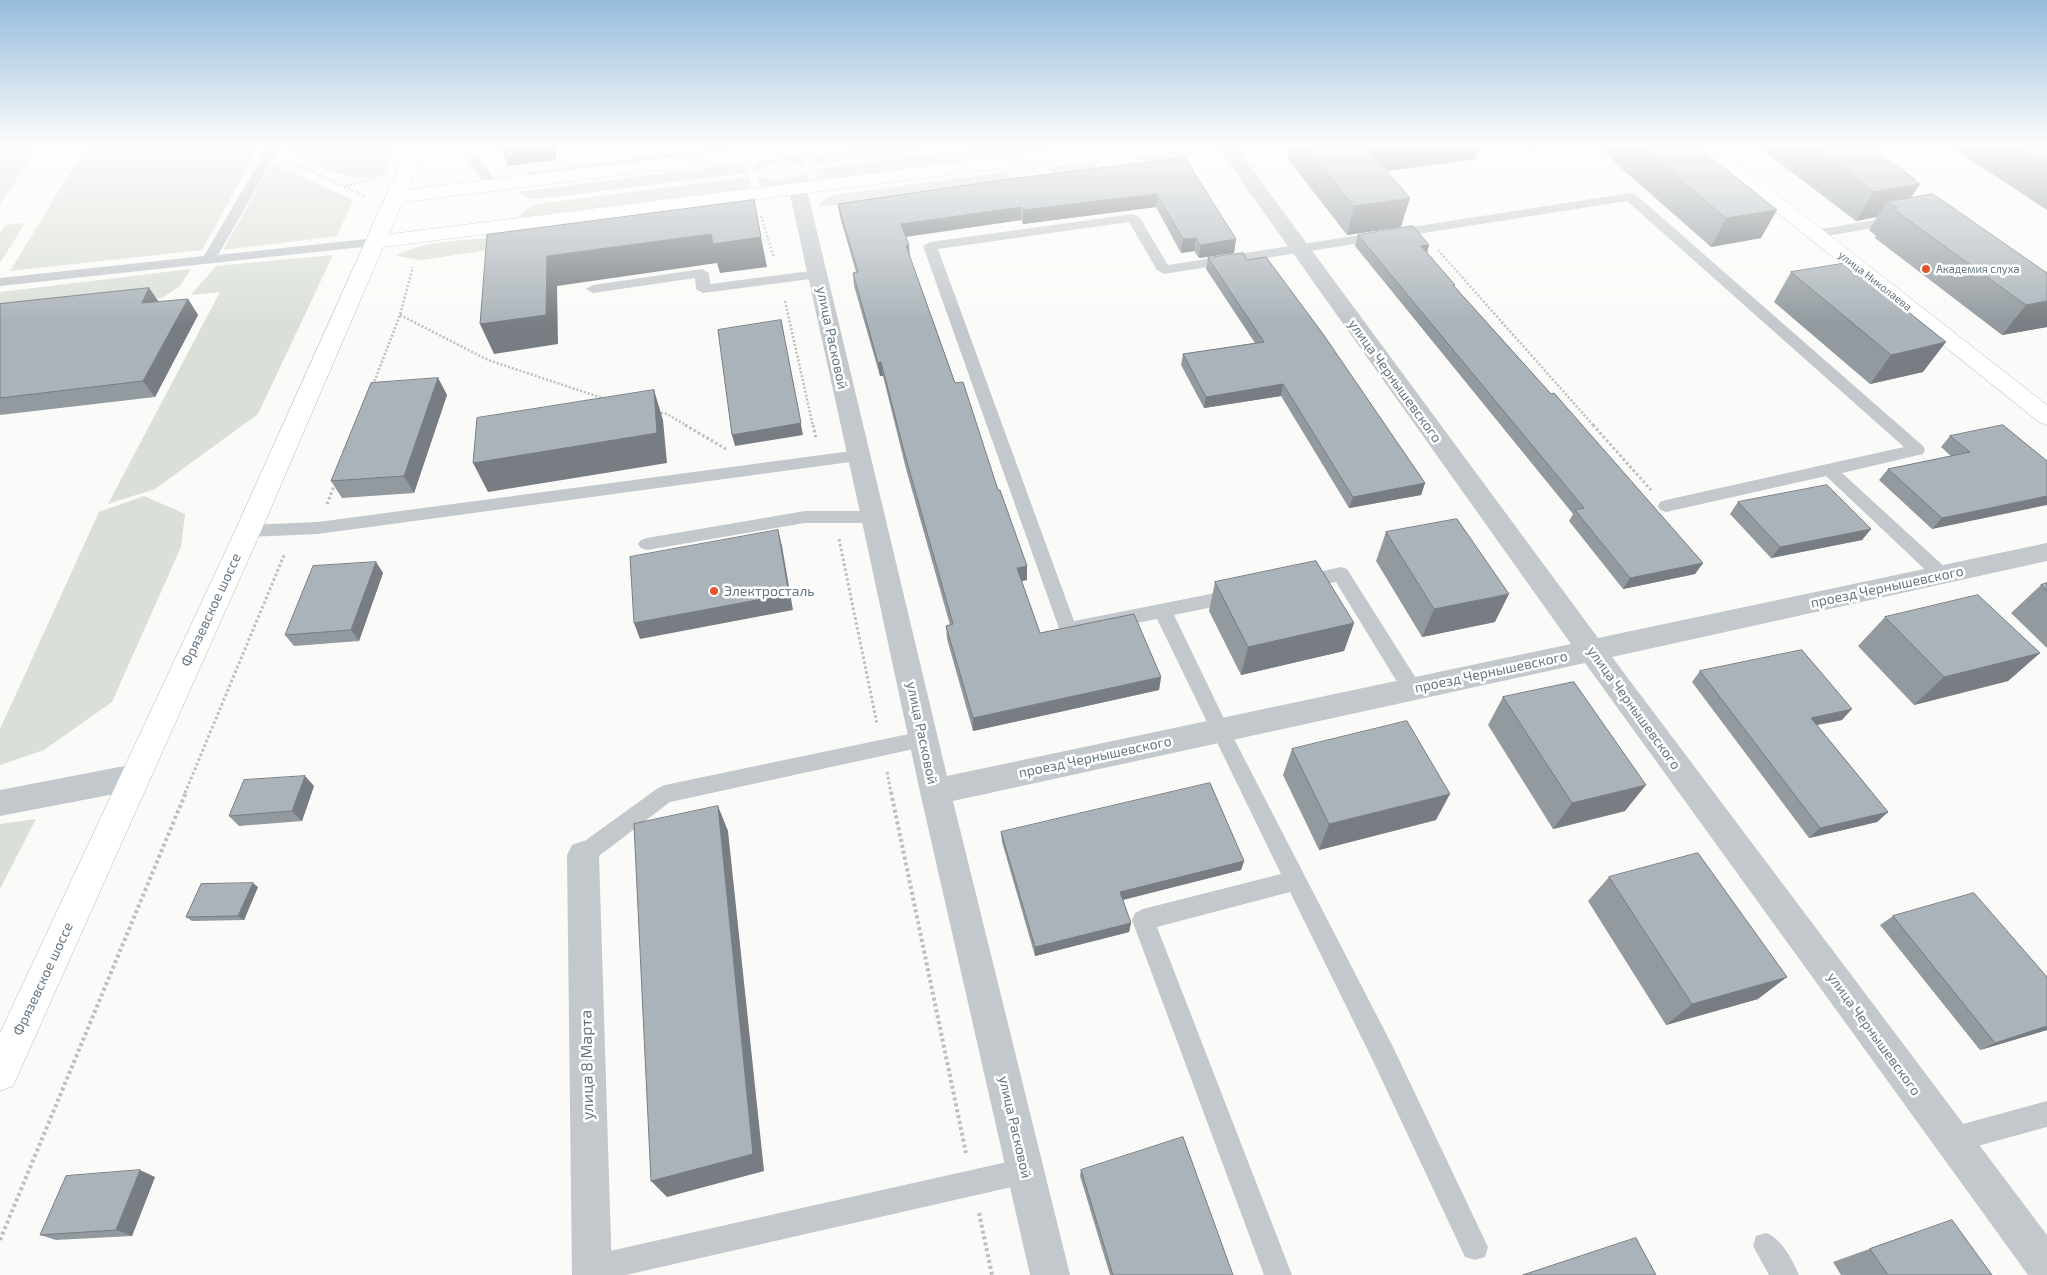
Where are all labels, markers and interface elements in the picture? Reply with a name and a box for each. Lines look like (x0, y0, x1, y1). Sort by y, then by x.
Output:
street label: улица Николаева (1836, 248, 1914, 314)
place label: Академия слуха (1936, 262, 2020, 276)
marker: Академия слуха (1920, 263, 1932, 275)
street label: улица Расковой (813, 285, 851, 391)
street label: улица Чернышевского (1345, 316, 1445, 446)
street label: Фрязевское шоссе (177, 551, 245, 669)
street label: проезд Чернышевского (1809, 563, 1965, 611)
place label: Электросталь (724, 583, 814, 599)
marker: Электросталь (708, 585, 720, 597)
street label: улица Чернышевского (1584, 643, 1684, 773)
street label: проезд Чернышевского (1413, 648, 1569, 696)
street label: улица Расковой (903, 680, 941, 786)
street label: проезд Чернышевского (1017, 733, 1173, 781)
street label: Фрязевское шоссе (9, 920, 77, 1038)
street label: улица Чернышевского (1824, 969, 1924, 1099)
street label: улица 8 Марта (576, 1010, 598, 1120)
street label: улица Расковой (995, 1074, 1035, 1180)

